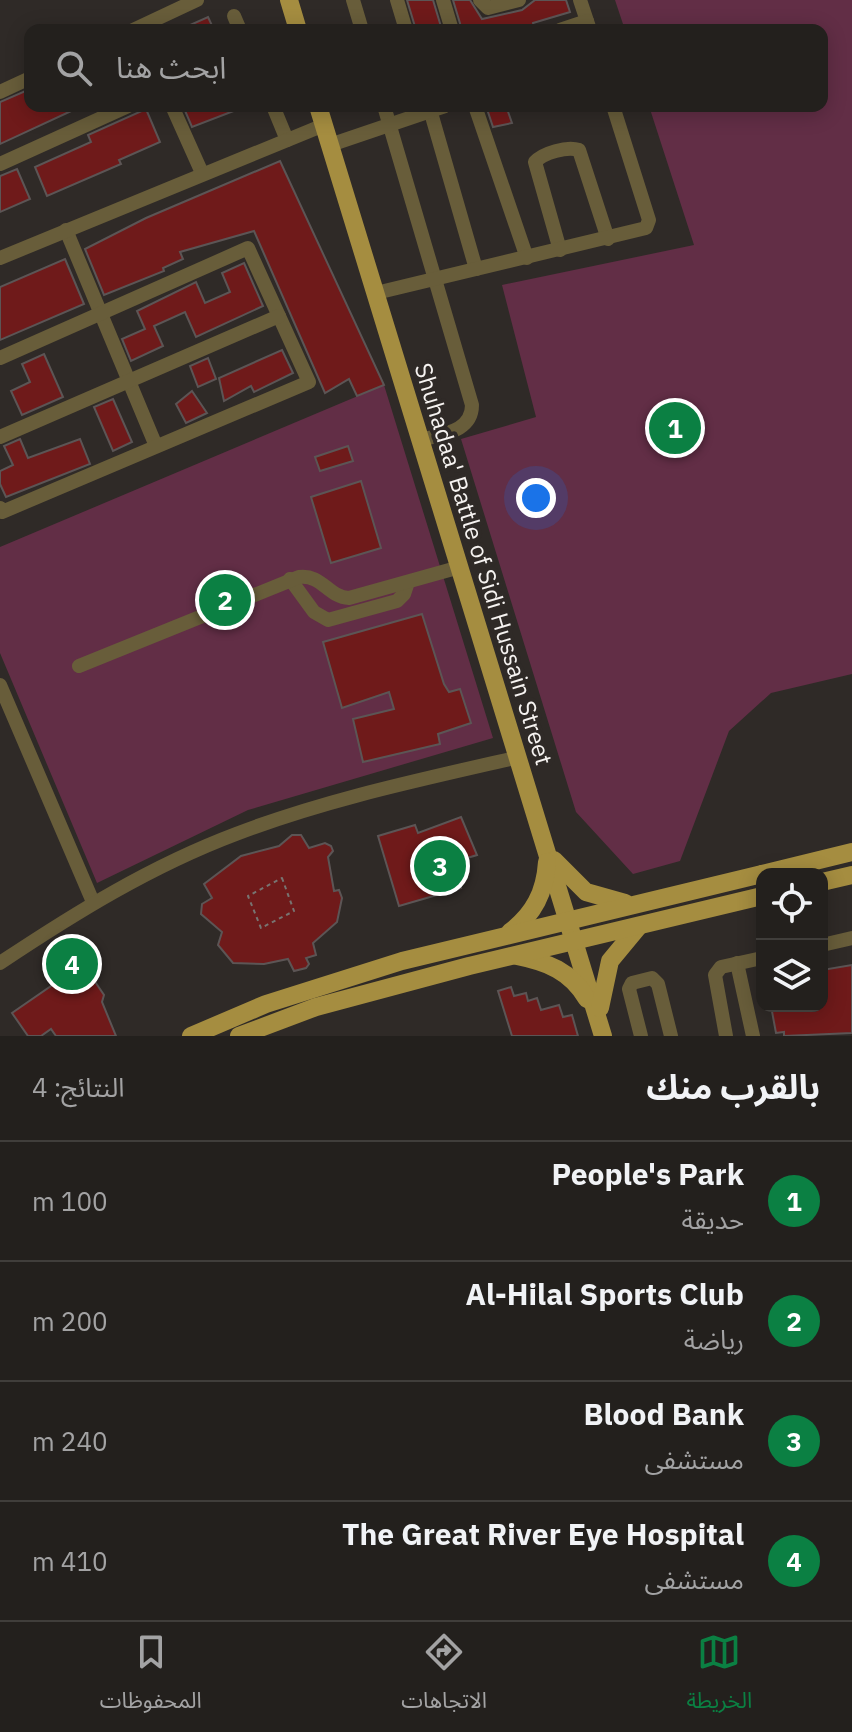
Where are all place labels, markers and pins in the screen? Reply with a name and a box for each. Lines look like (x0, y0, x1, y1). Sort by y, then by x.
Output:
pin: 1 (649, 398, 701, 458)
pin: 2 (199, 570, 251, 630)
pin: 3 (414, 836, 466, 896)
pin: 4 (46, 934, 98, 994)

